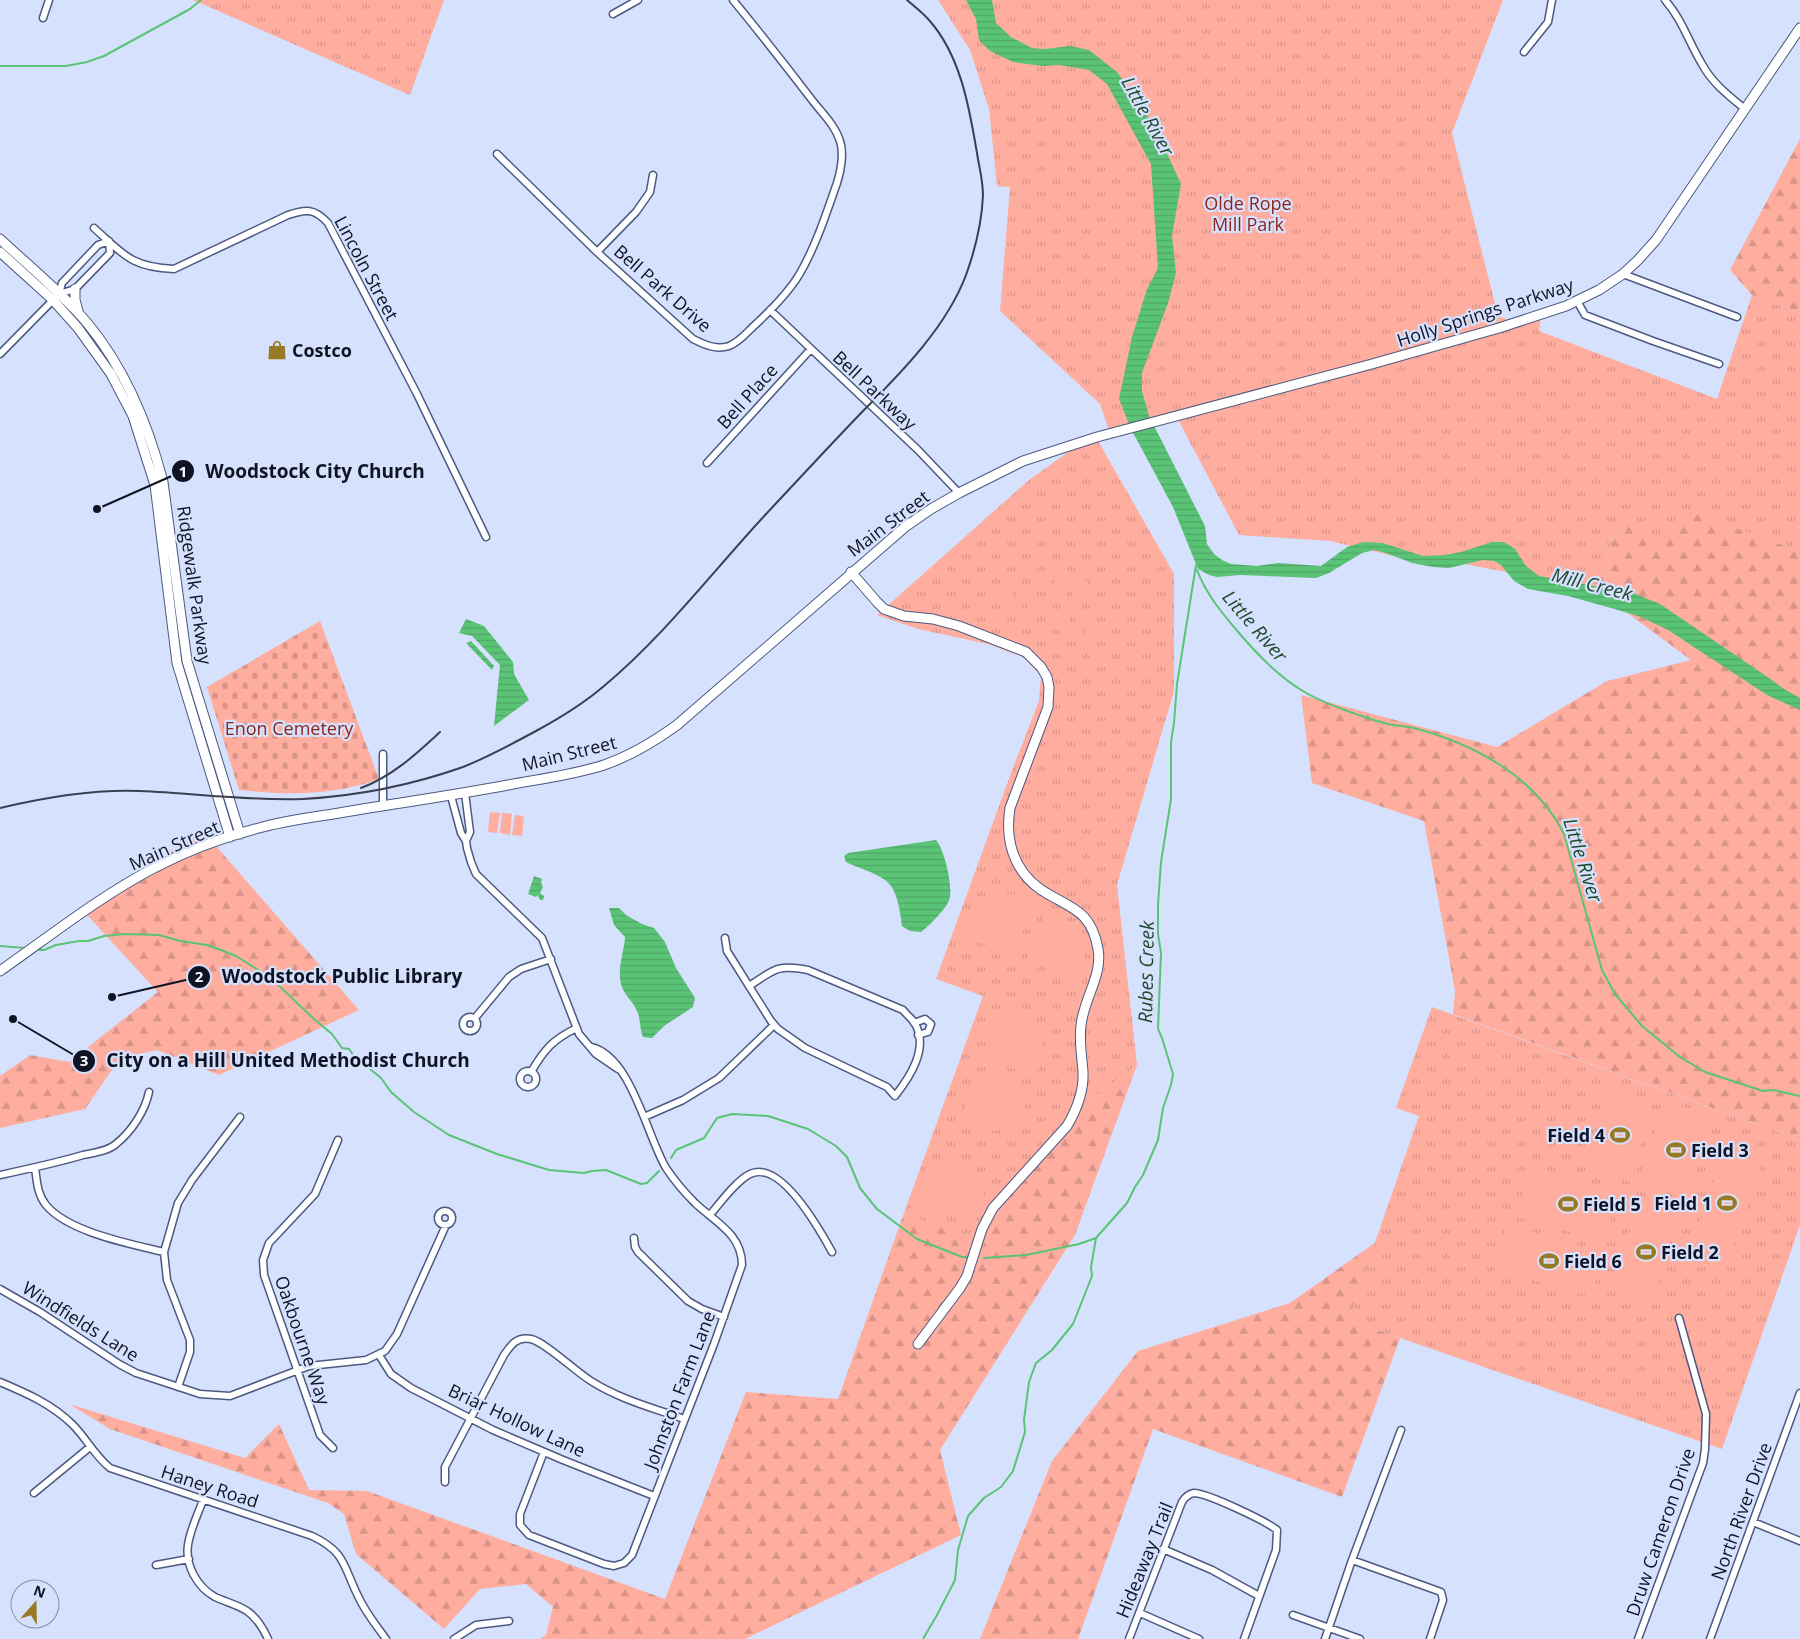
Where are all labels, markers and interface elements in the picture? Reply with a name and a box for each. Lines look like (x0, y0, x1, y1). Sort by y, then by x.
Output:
water label: Little River (1116, 72, 1181, 162)
park label: Olde Rope Mill Park (1204, 191, 1292, 236)
street label: Lincoln Street (329, 212, 405, 324)
street label: Bell Park Drive (609, 239, 717, 337)
street label: Holly Springs Parkway (1394, 272, 1577, 352)
place label: Costco (292, 338, 352, 362)
shop icon: Costco (266, 339, 288, 361)
street label: Bell Parkway (828, 345, 923, 436)
street label: Bell Place (711, 358, 783, 434)
callout: Woodstock City Church (170, 454, 435, 488)
text: Woodstock City Church (205, 458, 425, 484)
text: 1 (179, 461, 187, 481)
street label: Main Street (842, 484, 934, 562)
street label: Ridgewalk Parkway (172, 504, 218, 667)
water label: Mill Creek (1549, 561, 1636, 607)
water label: Little River (1217, 585, 1294, 668)
park label: Enon Cemetery (225, 716, 354, 740)
street label: Main Street (519, 730, 619, 776)
street label: Main Street (125, 814, 223, 876)
water label: Little River (1557, 815, 1609, 907)
water label: Rubes Creek (1132, 920, 1160, 1023)
callout: Woodstock Public Library (187, 960, 472, 994)
text: Woodstock Public Library (222, 963, 463, 989)
text: 2 (195, 966, 204, 986)
callout: City on a Hill United Methodist Church (72, 1044, 480, 1078)
text: City on a Hill United Methodist Church (106, 1047, 470, 1073)
text: 3 (80, 1050, 88, 1070)
place label: Field 4 (1547, 1123, 1605, 1147)
sports icon: Field 4 (1609, 1124, 1631, 1146)
place label: Field 3 (1691, 1138, 1749, 1162)
sports icon: Field 3 (1665, 1139, 1687, 1161)
place label: Field 1 (1654, 1191, 1712, 1215)
place label: Field 5 (1583, 1192, 1641, 1216)
sports icon: Field 1 (1716, 1192, 1738, 1214)
sports icon: Field 5 (1557, 1193, 1579, 1215)
place label: Field 2 (1661, 1240, 1719, 1264)
sports icon: Field 2 (1635, 1241, 1657, 1263)
place label: Field 6 (1564, 1249, 1622, 1273)
sports icon: Field 6 (1538, 1250, 1560, 1272)
street label: Oakbourne Way (270, 1272, 337, 1409)
street label: Windfields Lane (18, 1276, 144, 1366)
street label: Johnston Farm Lane (637, 1307, 720, 1475)
street label: Briar Hollow Lane (445, 1378, 589, 1462)
street label: North River Drive (1705, 1439, 1777, 1583)
street label: Druw Cameron Drive (1620, 1445, 1700, 1619)
street label: Haney Road (158, 1459, 262, 1513)
street label: Hideaway Trail (1110, 1499, 1178, 1621)
north arrow (10, 1579, 60, 1629)
text: N (31, 1580, 48, 1602)

